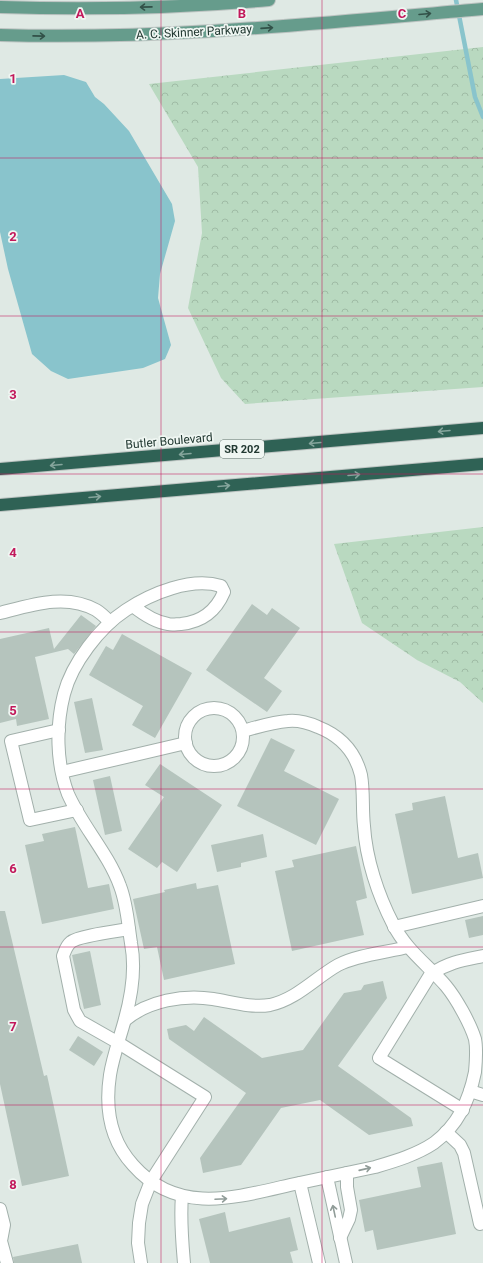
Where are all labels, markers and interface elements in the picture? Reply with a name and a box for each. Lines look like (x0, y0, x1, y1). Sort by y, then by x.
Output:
one-way arrow (140, 3, 153, 11)
text: A (76, 6, 85, 21)
text: B (238, 6, 246, 21)
text: C (398, 6, 407, 21)
one-way arrow (418, 11, 431, 18)
street label: A. C. Skinner Parkway (136, 22, 253, 42)
one-way arrow (260, 25, 273, 32)
one-way arrow (32, 32, 45, 40)
text: 1 (9, 71, 17, 86)
text: 2 (9, 229, 17, 244)
text: 3 (9, 387, 17, 402)
one-way arrow (438, 428, 451, 435)
street label: Butler Boulevard (125, 430, 213, 452)
one-way arrow (309, 439, 322, 446)
road number: SR 202 (220, 440, 264, 458)
one-way arrow (179, 450, 192, 457)
one-way arrow (50, 461, 63, 468)
one-way arrow (347, 472, 360, 479)
one-way arrow (217, 483, 230, 490)
one-way arrow (88, 494, 101, 501)
text: 4 (9, 545, 17, 560)
text: 5 (9, 703, 17, 718)
text: 6 (9, 861, 17, 876)
text: 7 (9, 1019, 17, 1034)
one-way arrow (358, 1165, 371, 1172)
text: 8 (9, 1177, 17, 1192)
one-way arrow (214, 1195, 227, 1202)
one-way arrow (330, 1205, 338, 1218)

